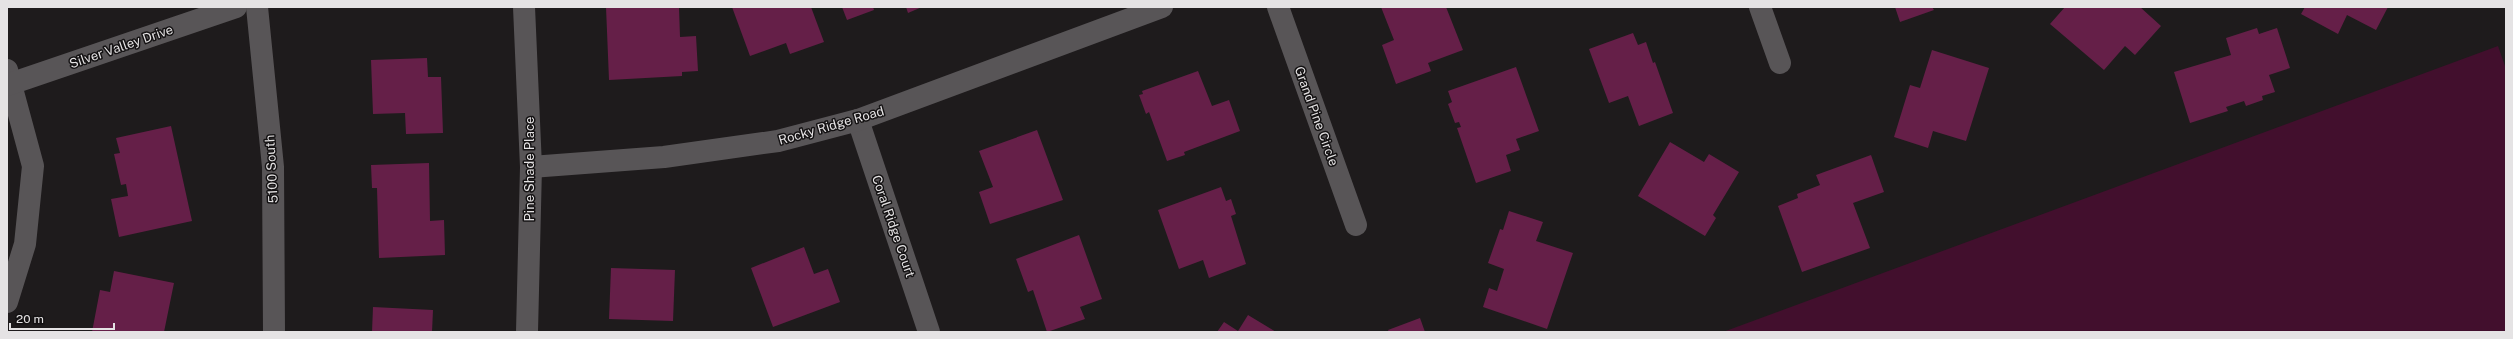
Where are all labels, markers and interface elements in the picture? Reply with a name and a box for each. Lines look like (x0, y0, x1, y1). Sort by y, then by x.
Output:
street label: Silver Valley Drive (67, 22, 175, 71)
street label: Grand Pine Circle (1292, 64, 1341, 168)
street label: Rocky Ridge Road (777, 103, 886, 148)
street label: Pine Shade Place (522, 117, 537, 221)
street label: 5100 South (262, 134, 281, 204)
street label: Coral Ridge Court (869, 173, 918, 279)
scale bar (10, 305, 114, 331)
text: 20 m (16, 312, 44, 326)

